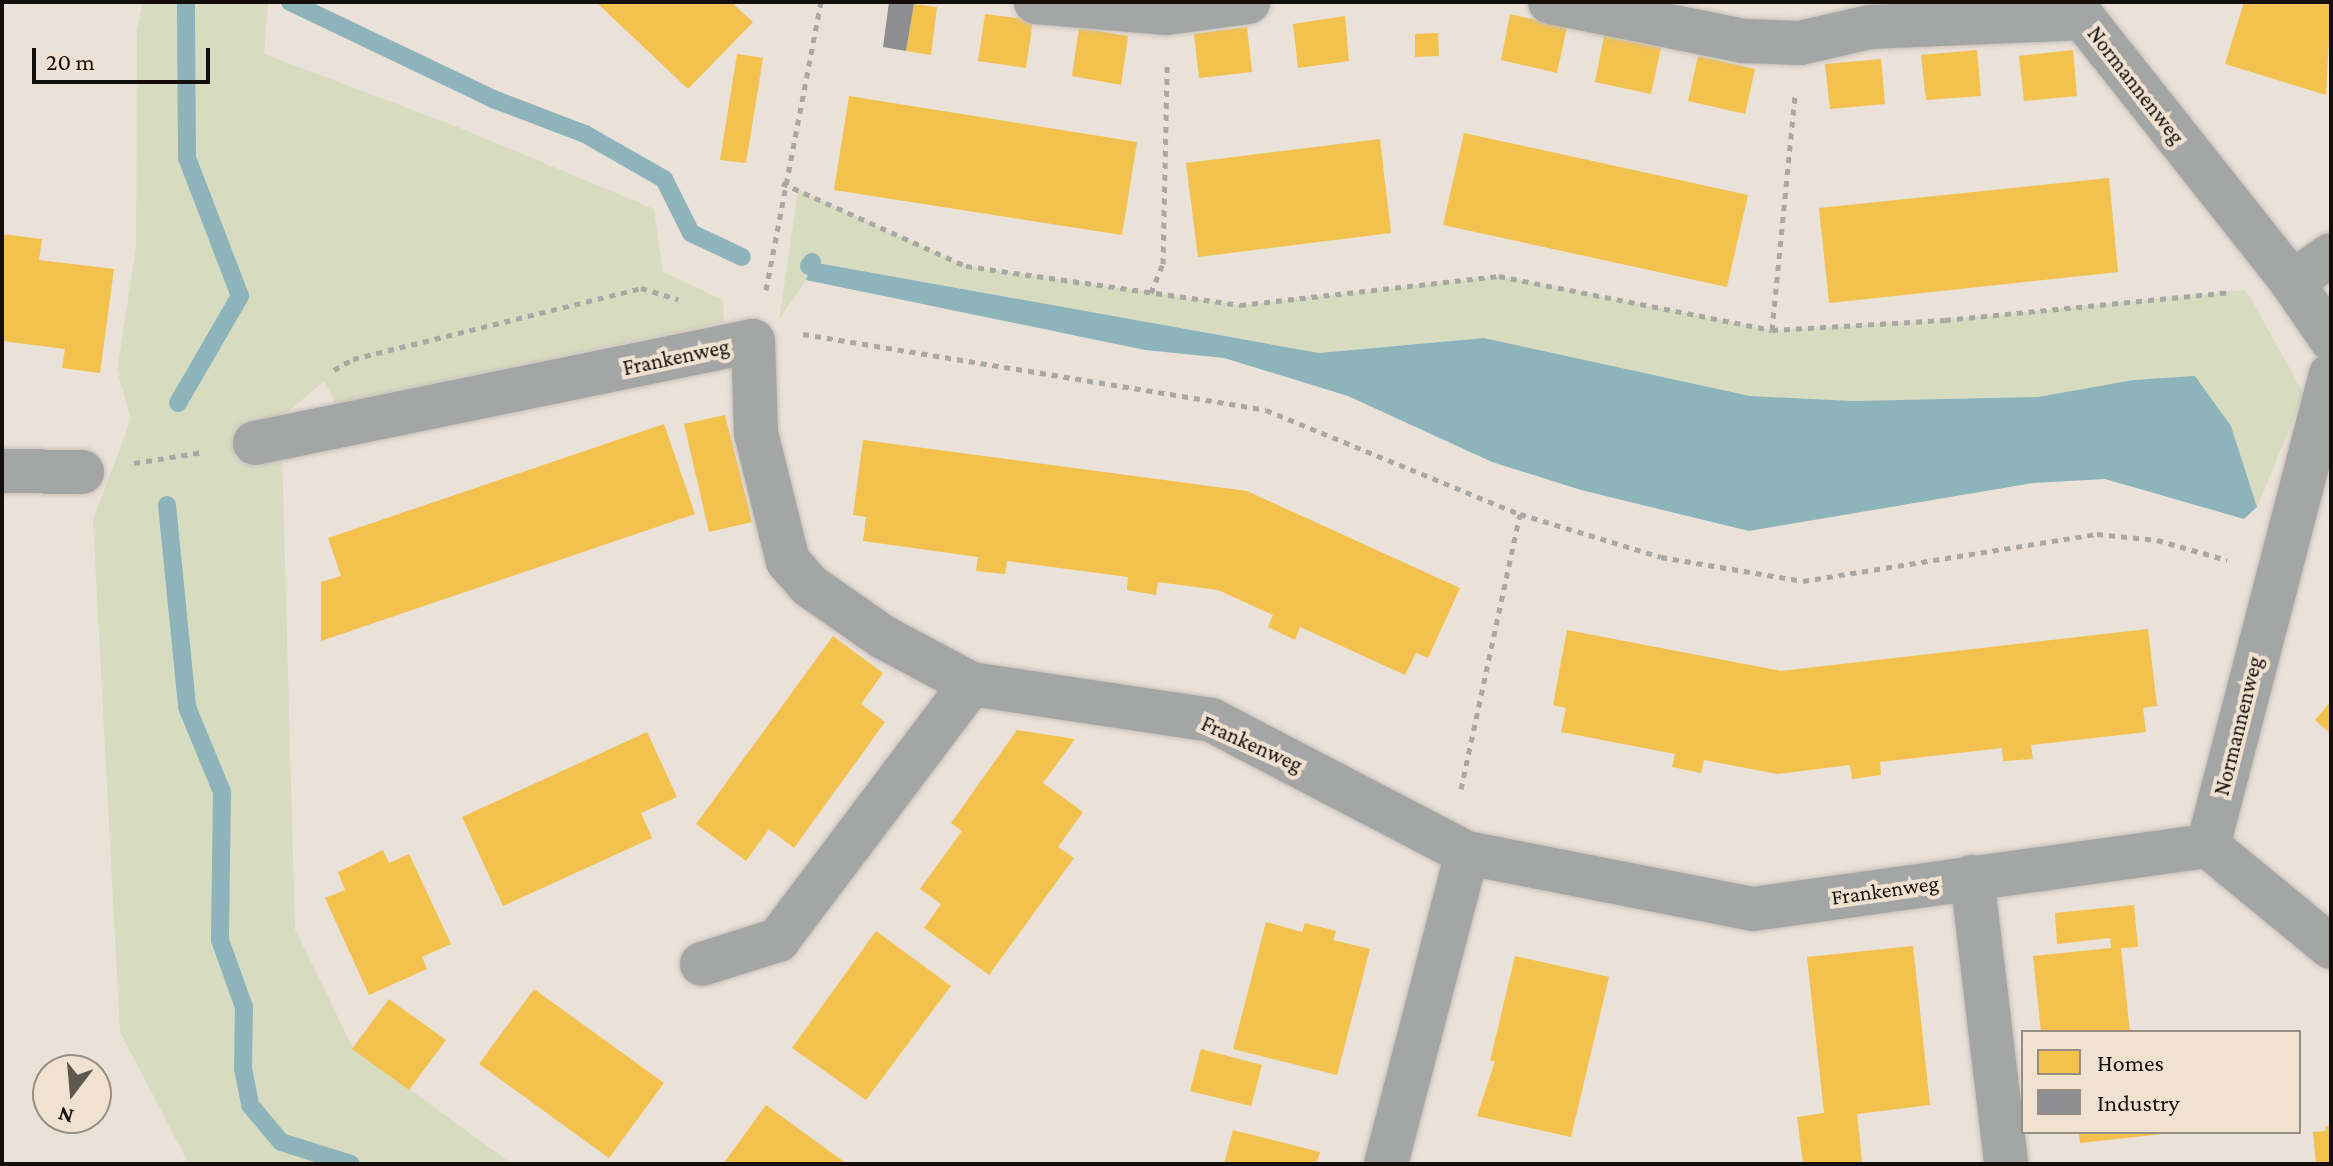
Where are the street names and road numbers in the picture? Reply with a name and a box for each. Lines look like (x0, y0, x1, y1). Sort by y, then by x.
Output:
street label: Normannenweg (2082, 21, 2190, 149)
street label: Frankenweg (620, 333, 732, 381)
street label: Normannenweg (2208, 654, 2268, 798)
street label: Frankenweg (1197, 710, 1307, 778)
street label: Frankenweg (1830, 869, 1940, 911)

